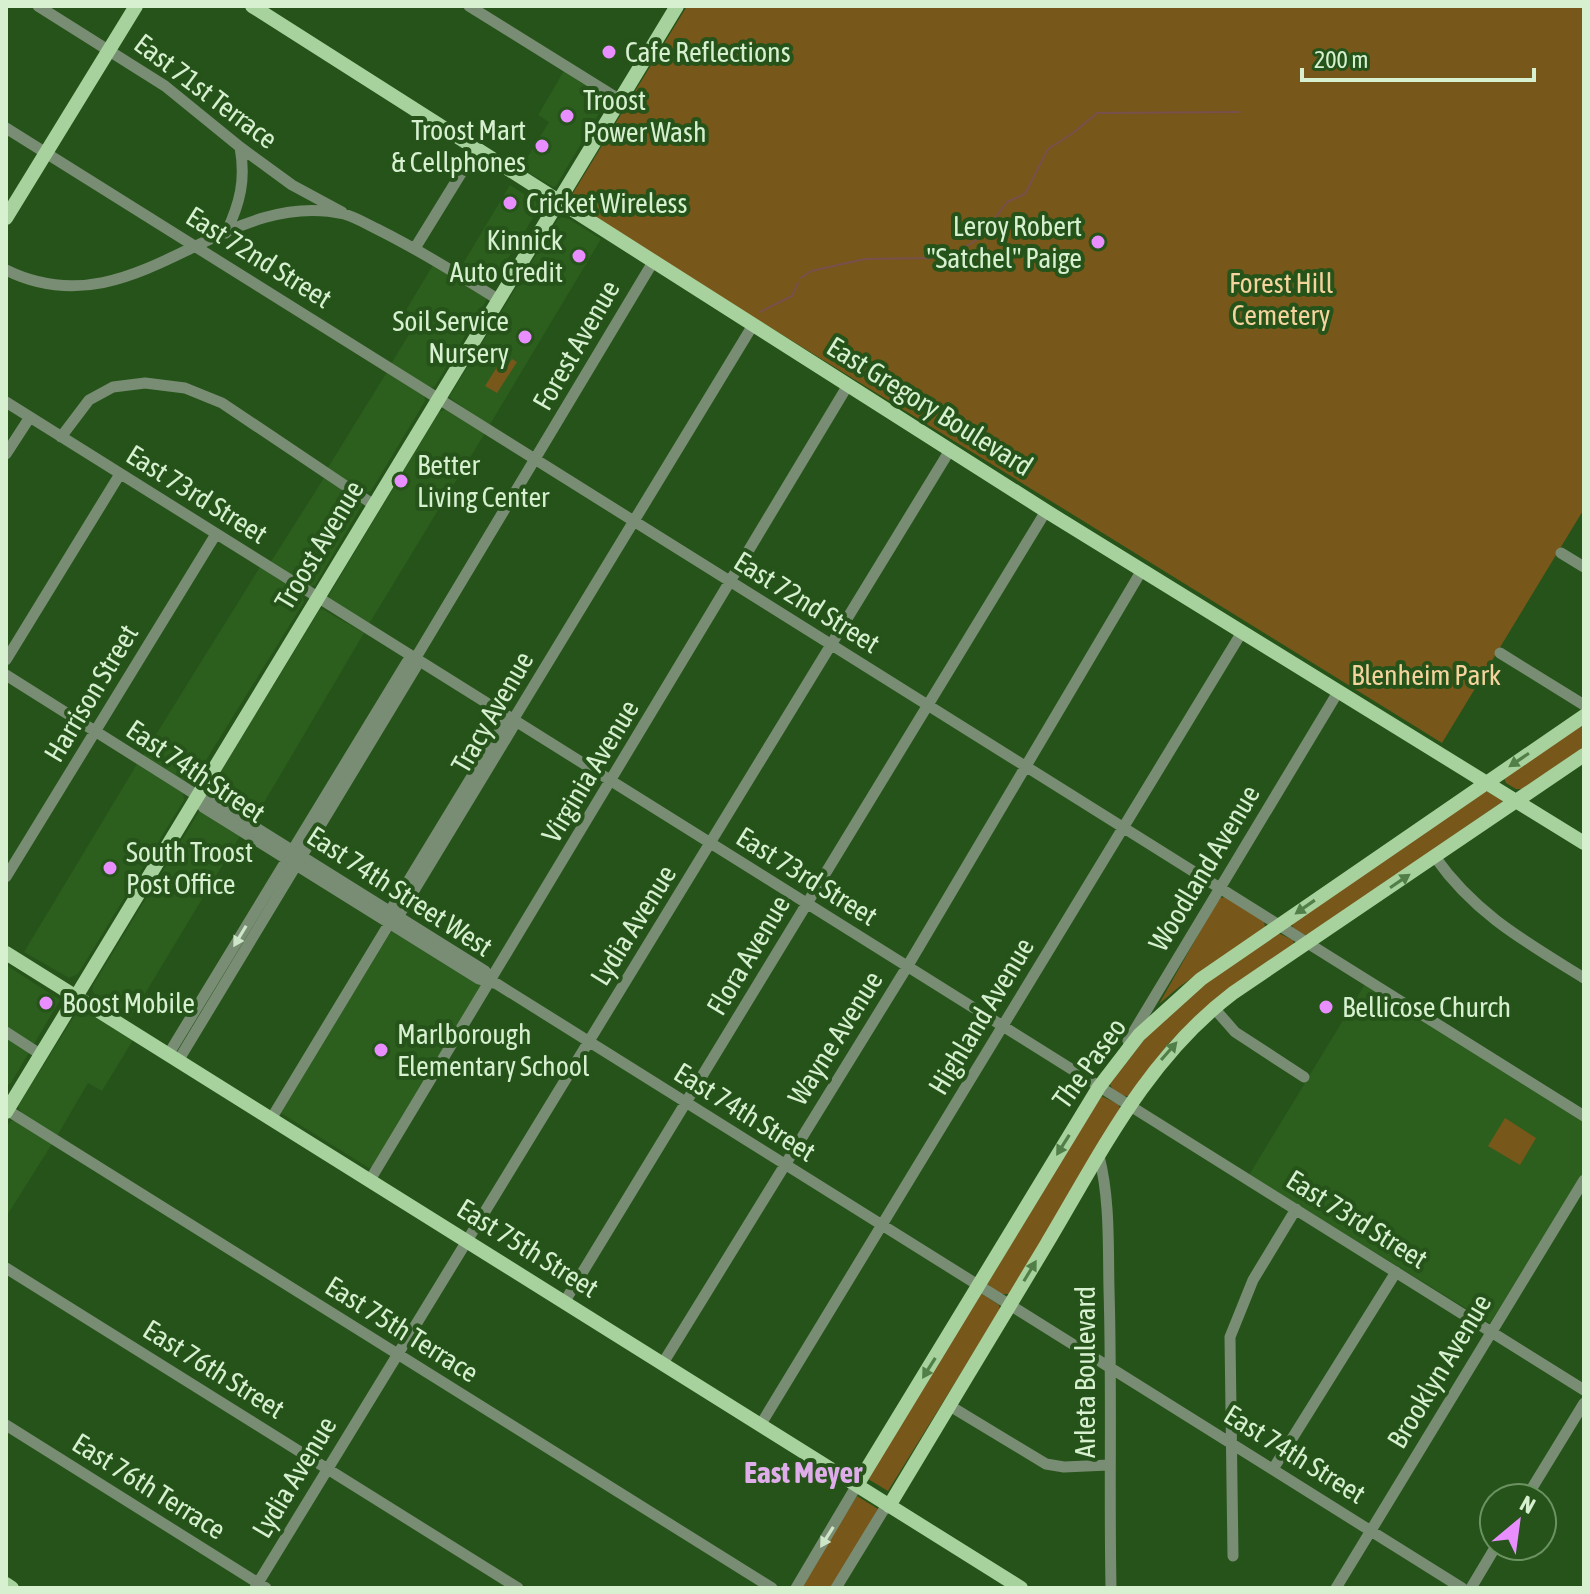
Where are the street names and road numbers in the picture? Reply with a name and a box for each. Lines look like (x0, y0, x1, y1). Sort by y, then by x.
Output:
street label: East 71st Terrace (128, 27, 284, 155)
street label: East 72nd Street (180, 200, 338, 314)
street label: Forest Avenue (526, 275, 626, 415)
street label: East Gregory Boulevard (821, 330, 1039, 482)
street label: East 73rd Street (121, 438, 273, 550)
street label: Troost Avenue (268, 475, 370, 615)
street label: East 72nd Street (728, 545, 886, 659)
street label: Harrison Street (38, 619, 144, 767)
street label: Tracy Avenue (444, 646, 540, 778)
street label: Virginia Avenue (535, 694, 645, 848)
street label: East 74th Street (121, 713, 271, 829)
street label: Woodland Avenue (1142, 779, 1266, 957)
street label: East 74th Street West (302, 819, 498, 963)
street label: East 73rd Street (731, 820, 883, 932)
street label: Lydia Avenue (584, 859, 682, 991)
street label: Flora Avenue (700, 889, 796, 1021)
street label: Highland Avenue (922, 932, 1040, 1100)
street label: Wayne Avenue (781, 965, 889, 1111)
street label: The Paseo (1046, 1012, 1132, 1114)
street label: East 74th Street (669, 1056, 821, 1168)
street label: East 73rd Street (1281, 1163, 1433, 1275)
street label: East 75th Street (452, 1192, 604, 1304)
street label: East 75th Terrace (320, 1269, 484, 1389)
street label: Arleta Boulevard (1069, 1286, 1101, 1458)
street label: Brooklyn Avenue (1381, 1288, 1497, 1454)
street label: East 76th Street (138, 1313, 290, 1425)
street label: East 74th Street (1219, 1398, 1371, 1510)
street label: Lydia Avenue (245, 1411, 343, 1543)
street label: East 76th Terrace (67, 1426, 231, 1546)

